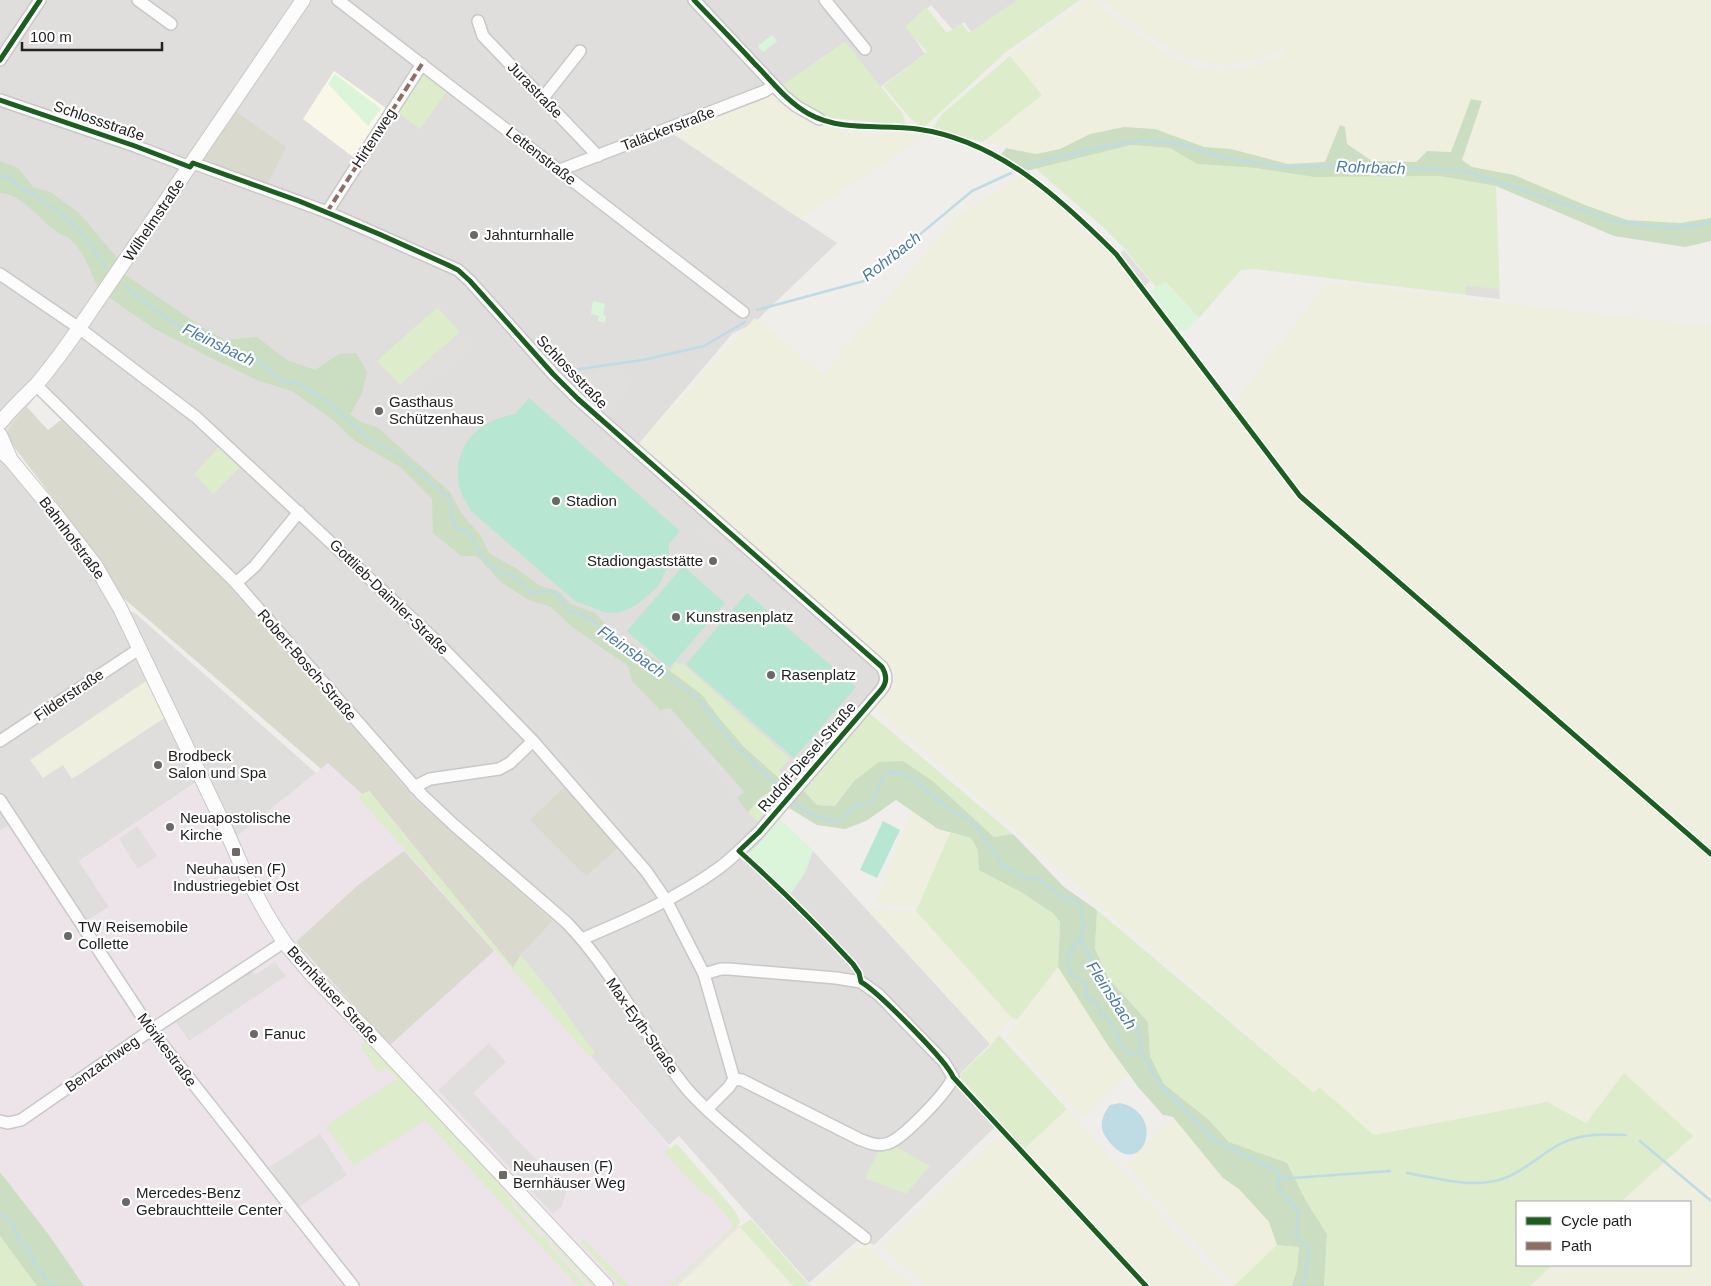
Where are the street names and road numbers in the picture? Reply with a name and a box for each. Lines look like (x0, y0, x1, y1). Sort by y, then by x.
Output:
street label: Jurastraße (504, 58, 566, 121)
street label: Schlossstraße (51, 97, 147, 144)
street label: Taläckerstraße (619, 103, 717, 154)
street label: Hirtenweg (348, 105, 399, 171)
street label: Lettenstraße (503, 123, 580, 188)
street label: Wilhelmstraße (120, 175, 187, 264)
street label: Schlossstraße (533, 332, 611, 412)
street label: Bahnhofstraße (36, 493, 109, 582)
street label: Gottlieb-Daimler-Straße (326, 536, 452, 658)
street label: Robert-Bosch-Straße (254, 606, 360, 724)
street label: Filderstraße (31, 665, 107, 724)
street label: Rudolf-Diesel-Straße (754, 698, 859, 815)
street label: Bernhäuser Straße (284, 943, 383, 1047)
street label: Max-Eyth-Straße (603, 974, 682, 1077)
street label: Mörikestraße (134, 1010, 201, 1090)
street label: Benzachweg (62, 1032, 142, 1095)

